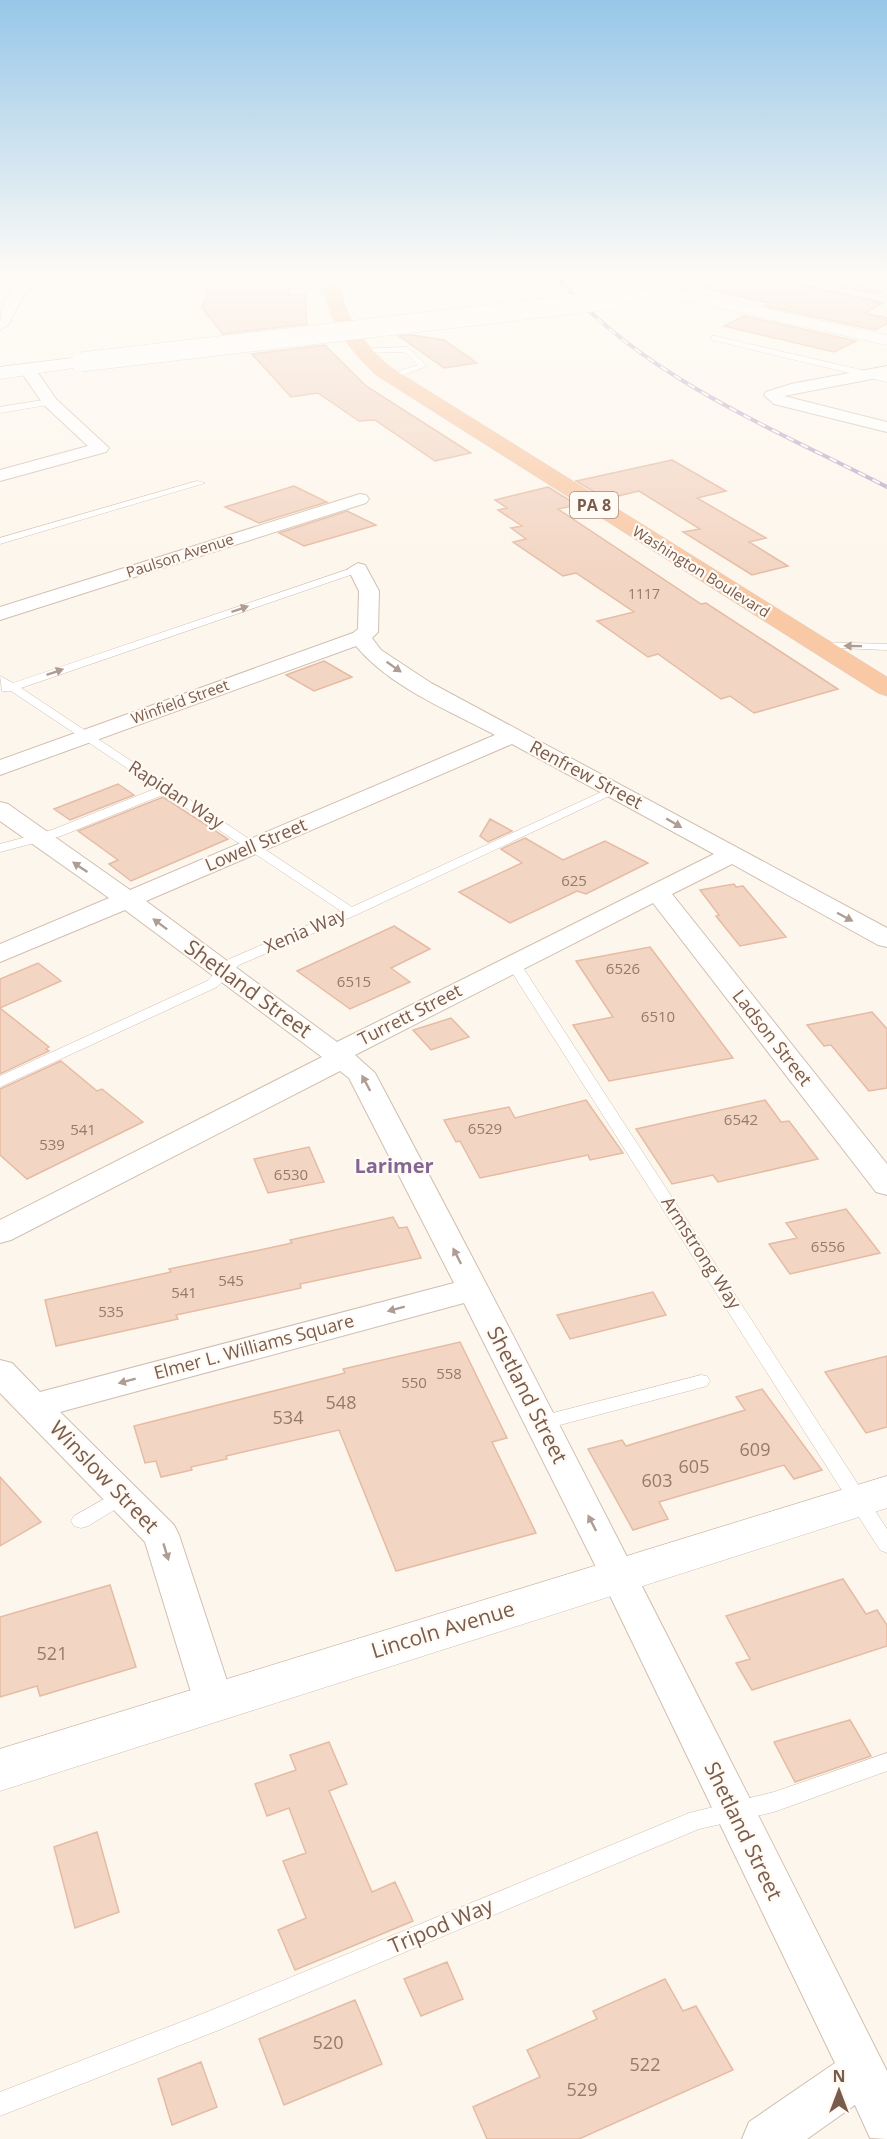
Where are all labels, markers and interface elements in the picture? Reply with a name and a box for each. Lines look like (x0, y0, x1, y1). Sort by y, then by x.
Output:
road number: PA 8 (570, 492, 618, 518)
street label: Washington Boulevard (629, 521, 774, 622)
street label: Paulson Avenue (123, 528, 236, 582)
house number: 1117 (628, 584, 660, 603)
one-way arrow (231, 604, 249, 613)
one-way arrow (843, 641, 862, 651)
one-way arrow (385, 661, 401, 673)
one-way arrow (46, 666, 64, 676)
street label: Winfield Street (128, 674, 231, 728)
street label: Renfrew Street (526, 734, 647, 814)
street label: Rapidan Way (124, 754, 230, 834)
street label: Lowell Street (201, 812, 310, 876)
one-way arrow (666, 818, 683, 828)
one-way arrow (72, 862, 88, 873)
house number: 625 (561, 870, 587, 890)
street label: Xenia Way (260, 902, 350, 958)
one-way arrow (837, 912, 854, 922)
one-way arrow (153, 918, 169, 930)
street label: Shetland Street (179, 933, 318, 1044)
house number: 6526 (606, 958, 640, 978)
house number: 6515 (337, 971, 371, 991)
street label: Turrett Street (354, 978, 466, 1051)
street label: Ladson Street (728, 984, 818, 1090)
house number: 6510 (641, 1006, 675, 1026)
one-way arrow (361, 1074, 371, 1091)
house number: 6542 (724, 1109, 758, 1129)
house number: 6529 (468, 1118, 502, 1138)
house number: 541 (70, 1119, 96, 1139)
house number: 539 (39, 1134, 65, 1154)
district label: Larimer (354, 1152, 434, 1179)
house number: 6530 (274, 1164, 308, 1184)
street label: Armstrong Way (656, 1192, 748, 1314)
house number: 6556 (811, 1236, 845, 1256)
one-way arrow (452, 1247, 461, 1264)
house number: 545 (218, 1270, 244, 1290)
house number: 541 (171, 1282, 197, 1302)
house number: 535 (98, 1301, 124, 1321)
one-way arrow (387, 1305, 405, 1314)
street label: Elmer L. Williams Square (151, 1308, 356, 1384)
street label: Shetland Street (481, 1321, 575, 1468)
house number: 558 (436, 1363, 462, 1383)
house number: 550 (401, 1372, 427, 1392)
one-way arrow (118, 1377, 136, 1386)
house number: 548 (326, 1390, 356, 1414)
house number: 534 (273, 1405, 303, 1429)
street label: Winslow Street (44, 1414, 165, 1539)
house number: 609 (740, 1437, 770, 1461)
house number: 605 (679, 1454, 709, 1478)
house number: 603 (642, 1468, 672, 1492)
one-way arrow (587, 1515, 597, 1532)
one-way arrow (162, 1543, 172, 1561)
street label: Lincoln Avenue (368, 1594, 518, 1664)
house number: 521 (37, 1641, 67, 1665)
street label: Shetland Street (698, 1757, 789, 1904)
street label: Tripod Way (384, 1890, 498, 1960)
house number: 520 (313, 2030, 343, 2054)
house number: 522 (630, 2052, 660, 2076)
north arrow (809, 2061, 869, 2121)
text: N (832, 2065, 846, 2087)
house number: 529 (567, 2077, 597, 2101)

